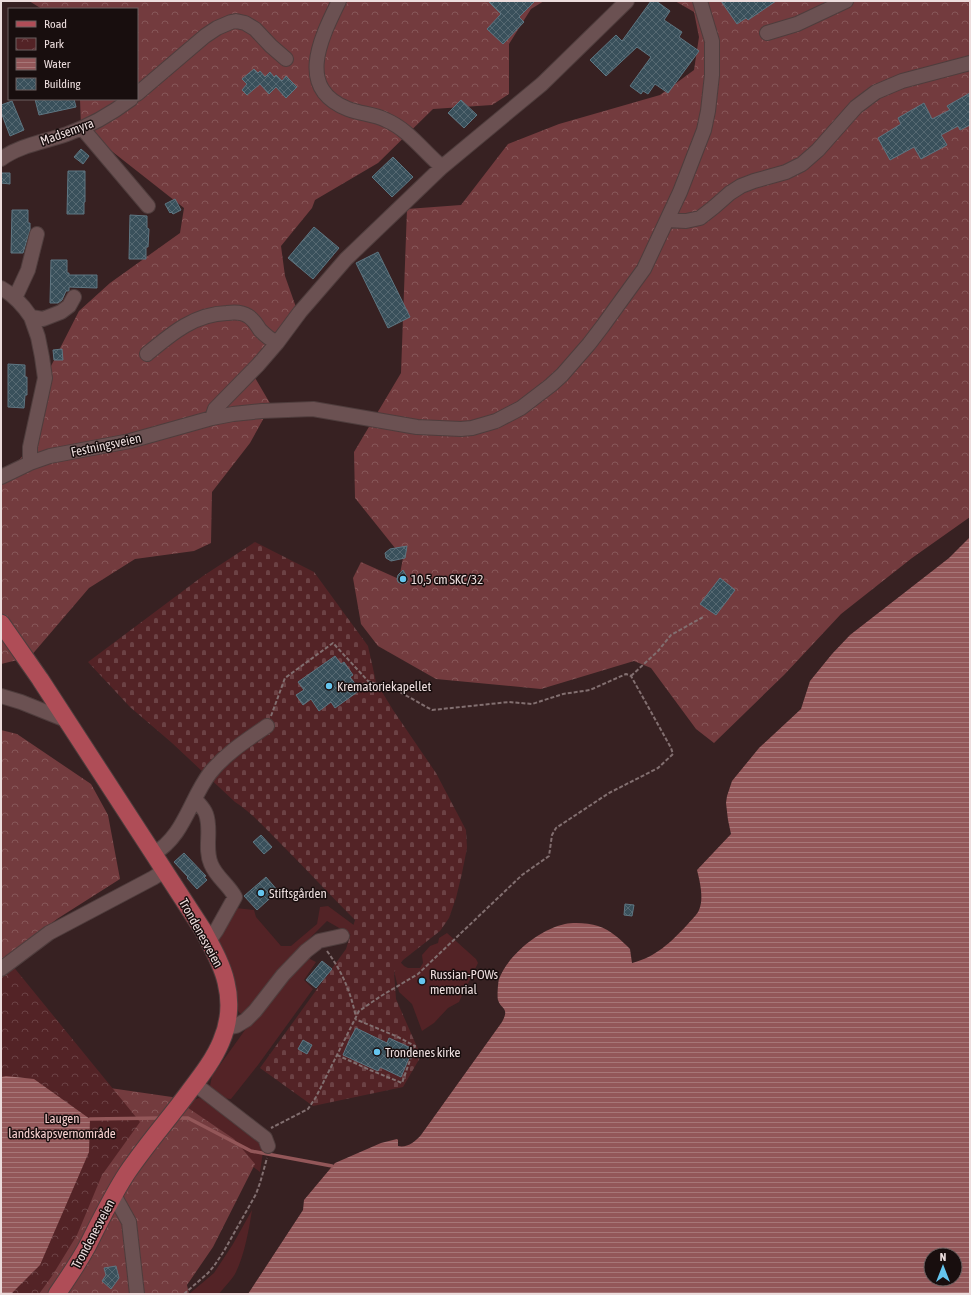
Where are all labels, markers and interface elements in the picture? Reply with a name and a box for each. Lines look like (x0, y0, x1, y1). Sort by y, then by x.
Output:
legend (8, 8, 138, 100)
text: Road (44, 17, 67, 31)
text: Park (44, 37, 65, 51)
text: Water (44, 57, 71, 71)
text: Building (44, 77, 82, 91)
street label: Madsemyra (38, 115, 96, 149)
street label: Festningsveien (70, 430, 142, 460)
place label: 10,5 cm SKC/32 (411, 572, 483, 587)
marker: 10,5 cm SKC/32 (398, 574, 408, 584)
place label: Krematoriekapellet (337, 679, 431, 694)
marker: Krematoriekapellet (324, 681, 334, 691)
place label: Stiftsgården (269, 886, 327, 901)
marker: Stiftsgården (256, 888, 266, 898)
street label: Trondenesveien (176, 896, 226, 970)
place label: Russian-POWs memorial (430, 967, 498, 997)
marker: Russian-POWs memorial (417, 976, 427, 986)
place label: Trondenes kirke (385, 1045, 460, 1060)
marker: Trondenes kirke (372, 1047, 382, 1057)
park label: Laugen landskapsvernområde (8, 1111, 116, 1141)
street label: Trondenesveien (68, 1197, 118, 1271)
north arrow (923, 1247, 963, 1287)
text: N (940, 1251, 946, 1263)

